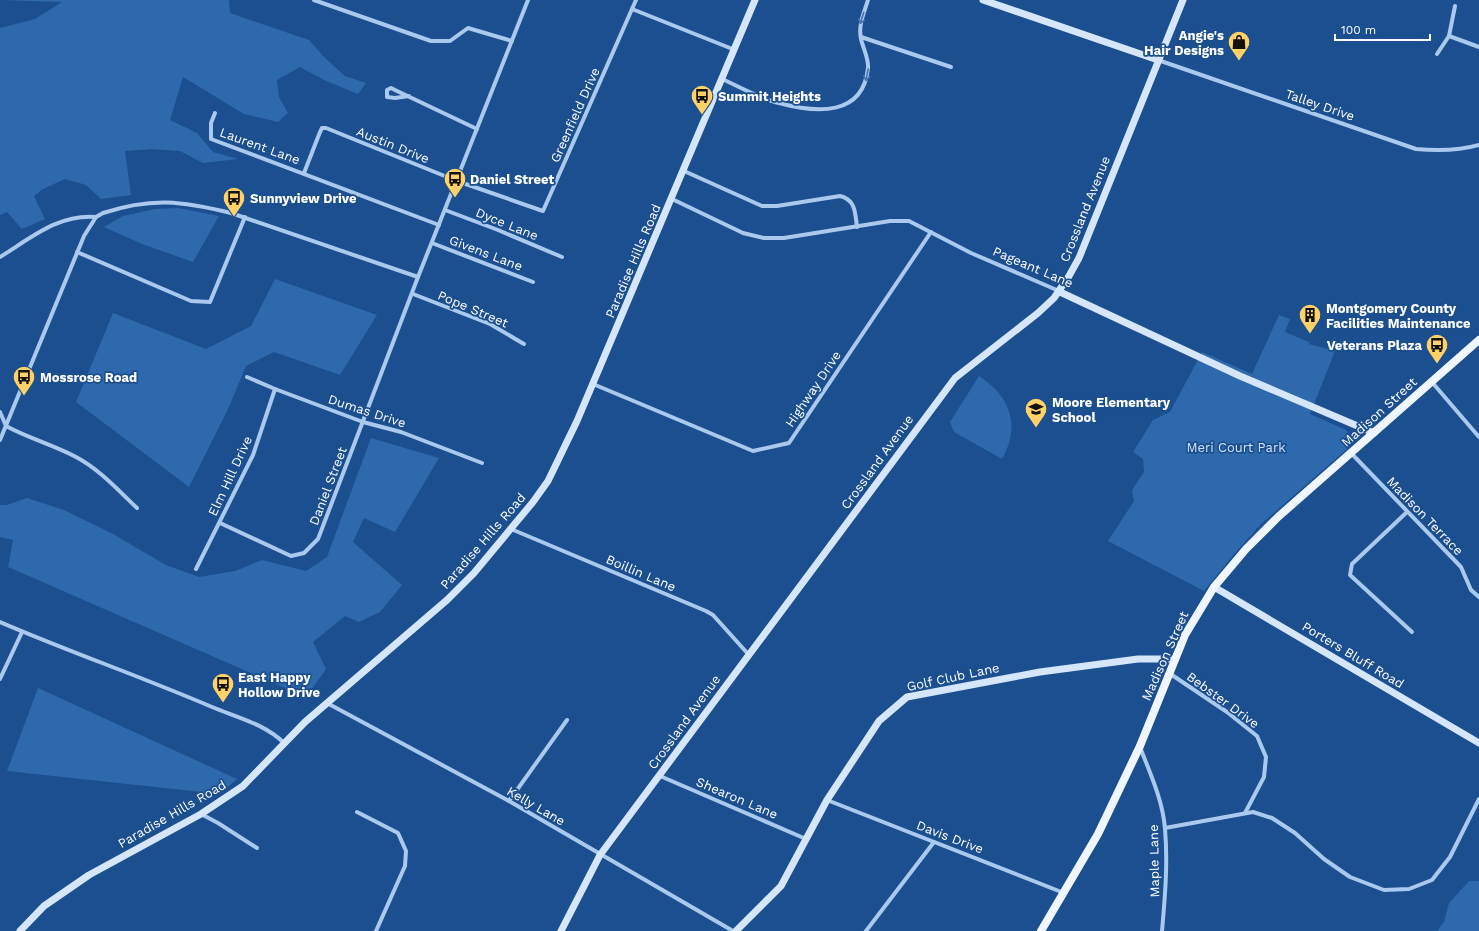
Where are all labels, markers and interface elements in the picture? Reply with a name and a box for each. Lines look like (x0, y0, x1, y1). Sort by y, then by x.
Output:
one-way arrow (858, 12, 865, 25)
scale bar (1335, 16, 1430, 42)
text: 100 m (1341, 23, 1376, 37)
place label: Angie's Hair Designs (1144, 28, 1224, 58)
shop icon: Angie's Hair Designs (1226, 29, 1252, 62)
street label: Greenfield Drive (547, 65, 603, 165)
one-way arrow (863, 68, 871, 81)
bus stop icon: Summit Heights (689, 83, 715, 116)
street label: Talley Drive (1283, 86, 1357, 124)
place label: Summit Heights (718, 89, 821, 104)
street label: Austin Drive (354, 124, 432, 166)
street label: Laurent Lane (218, 125, 302, 167)
street label: Crossland Avenue (1057, 154, 1113, 264)
bus stop icon: Daniel Street (442, 166, 468, 199)
place label: Daniel Street (470, 172, 554, 187)
bus stop icon: Sunnyview Drive (221, 185, 247, 218)
place label: Sunnyview Drive (250, 191, 357, 206)
street label: Paradise Hills Road (602, 202, 664, 320)
street label: Dyce Lane (474, 205, 540, 243)
street label: Givens Lane (447, 232, 525, 274)
street label: Pageant Lane (991, 243, 1075, 291)
street label: Pope Street (436, 287, 511, 331)
place label: Montgomery County Facilities Maintenance (1326, 301, 1471, 331)
building icon: Montgomery County Facilities Maintenance (1297, 302, 1323, 335)
bus stop icon: Veterans Plaza (1424, 332, 1450, 365)
place label: Veterans Plaza (1327, 338, 1422, 353)
street label: Highway Drive (782, 348, 844, 430)
bus stop icon: Mossrose Road (11, 364, 37, 397)
place label: Mossrose Road (40, 370, 137, 385)
street label: Madison Street (1338, 374, 1420, 450)
street label: Dumas Drive (326, 391, 408, 431)
place label: Moore Elementary School (1052, 395, 1171, 425)
school or university icon: Moore Elementary School (1023, 396, 1049, 429)
street label: Crossland Avenue (838, 412, 916, 512)
street label: Elm Hill Drive (205, 434, 255, 518)
park label: Meri Court Park (1186, 440, 1286, 455)
street label: Daniel Street (306, 444, 350, 527)
street label: Madison Terrace (1384, 474, 1466, 558)
street label: Paradise Hills Road (437, 490, 529, 592)
street label: Boillin Lane (604, 552, 678, 594)
street label: Madison Street (1139, 608, 1192, 703)
street label: Porters Bluff Road (1299, 619, 1407, 691)
street label: Golf Club Lane (905, 660, 1001, 694)
street label: Bebster Drive (1184, 669, 1262, 731)
place label: East Happy Hollow Drive (238, 670, 321, 700)
bus stop icon: East Happy Hollow Drive (210, 671, 236, 704)
street label: Crossland Avenue (645, 672, 723, 772)
street label: Shearon Lane (694, 774, 780, 822)
street label: Paradise Hills Road (115, 777, 229, 851)
street label: Kelly Lane (504, 783, 568, 829)
street label: Davis Drive (914, 817, 986, 857)
street label: Maple Lane (1146, 824, 1162, 898)

